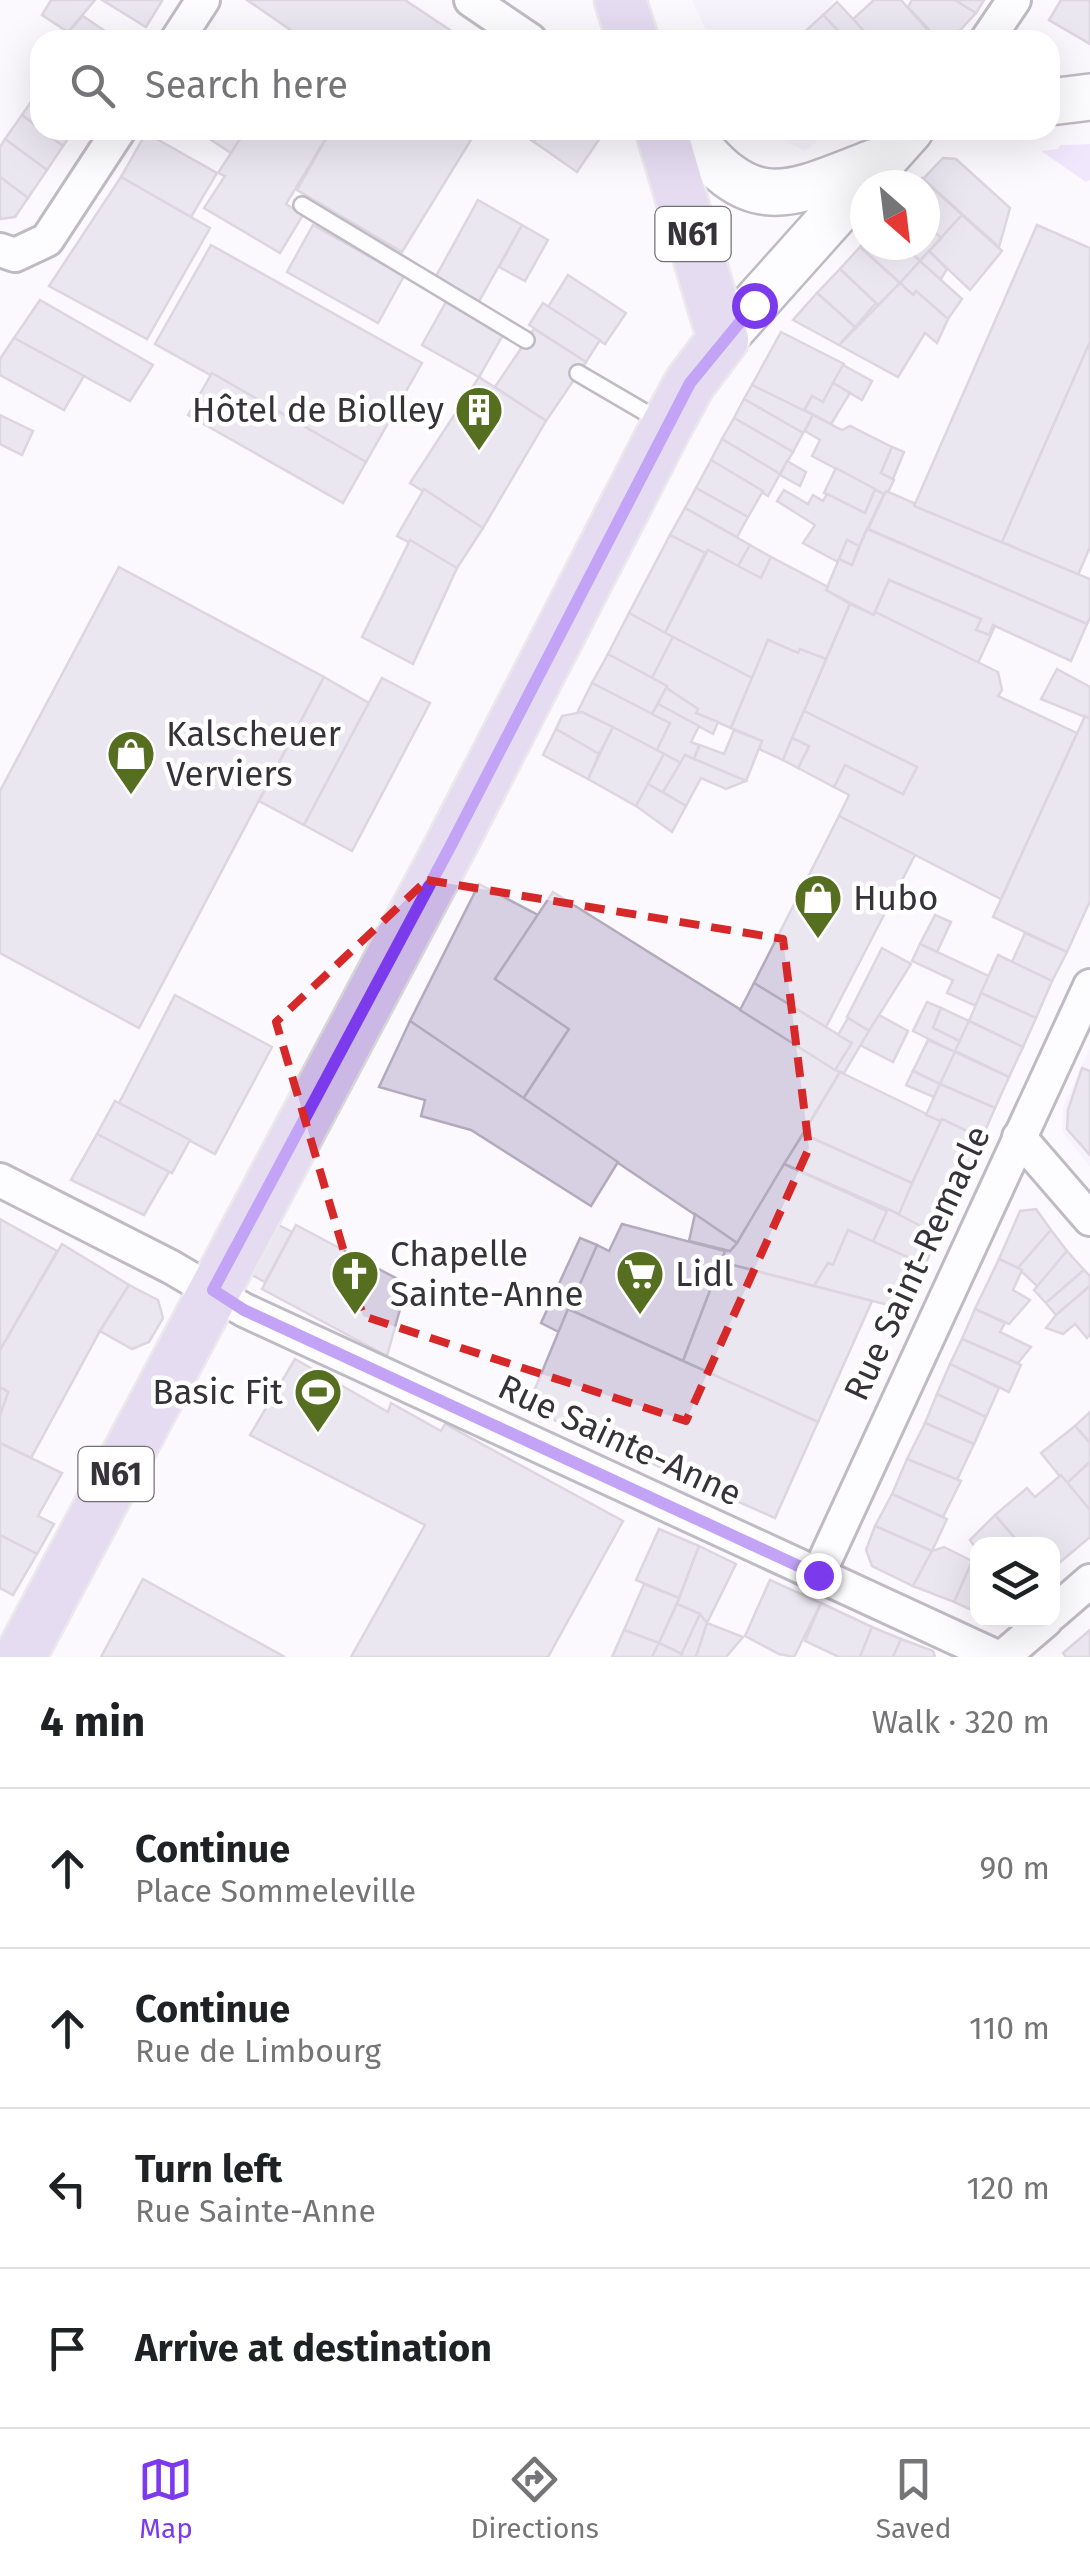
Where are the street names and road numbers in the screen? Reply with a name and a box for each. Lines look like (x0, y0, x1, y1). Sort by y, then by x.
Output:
road number: N61 (656, 207, 730, 261)
street label: Rue Saint-Remacle (835, 1119, 999, 1407)
street label: Rue Sainte-Anne (492, 1365, 748, 1515)
road number: N61 (78, 1447, 154, 1501)

